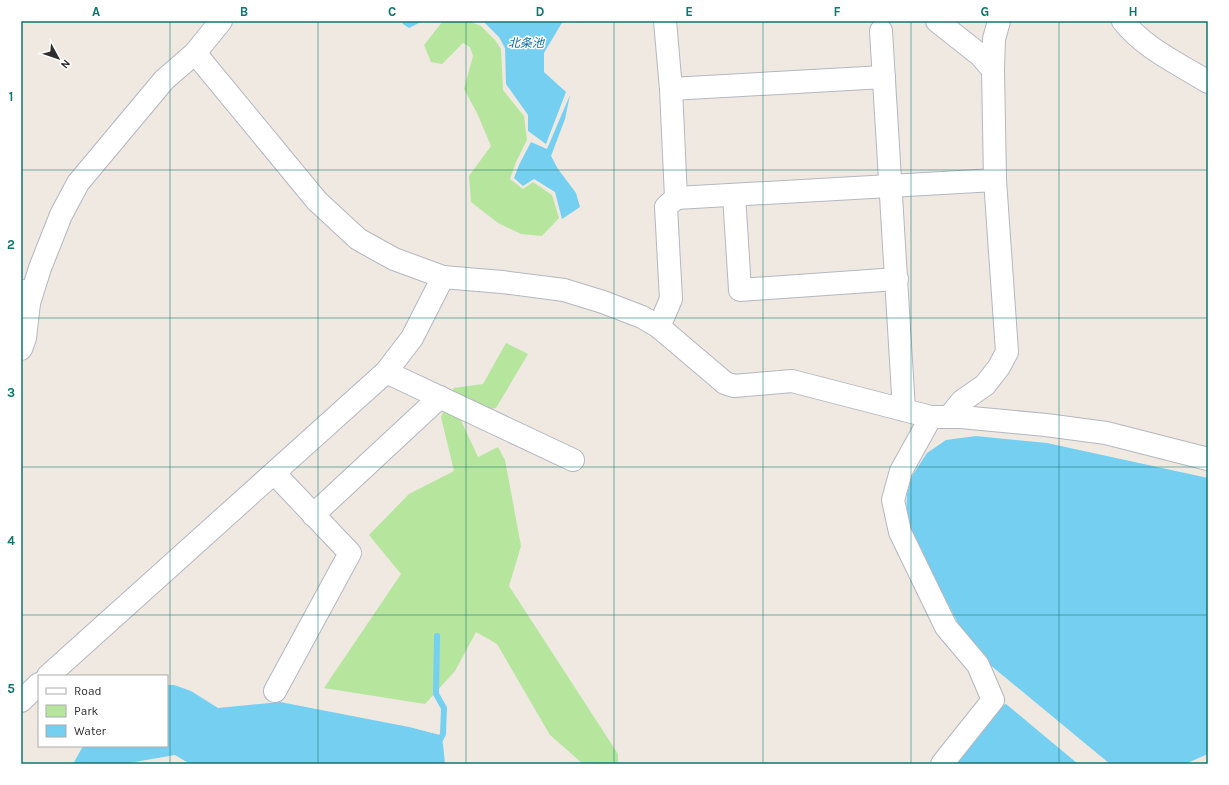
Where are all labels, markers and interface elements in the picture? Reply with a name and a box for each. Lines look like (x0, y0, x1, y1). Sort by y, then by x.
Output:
text: A (92, 4, 100, 19)
text: B (240, 4, 248, 19)
text: C (388, 4, 396, 19)
text: D (536, 4, 545, 19)
text: E (685, 4, 693, 19)
text: F (833, 4, 841, 19)
text: G (981, 4, 989, 19)
text: H (1128, 4, 1138, 19)
water label: 北条池 (508, 36, 545, 50)
north arrow (38, 38, 78, 78)
text: N (58, 57, 73, 71)
text: 1 (9, 89, 13, 104)
text: 2 (7, 237, 15, 252)
text: 3 (7, 385, 15, 400)
text: 4 (7, 533, 15, 548)
legend (38, 675, 168, 747)
text: 5 (7, 681, 15, 696)
text: Road (74, 684, 102, 698)
text: Park (74, 704, 99, 718)
text: Water (74, 724, 107, 738)

